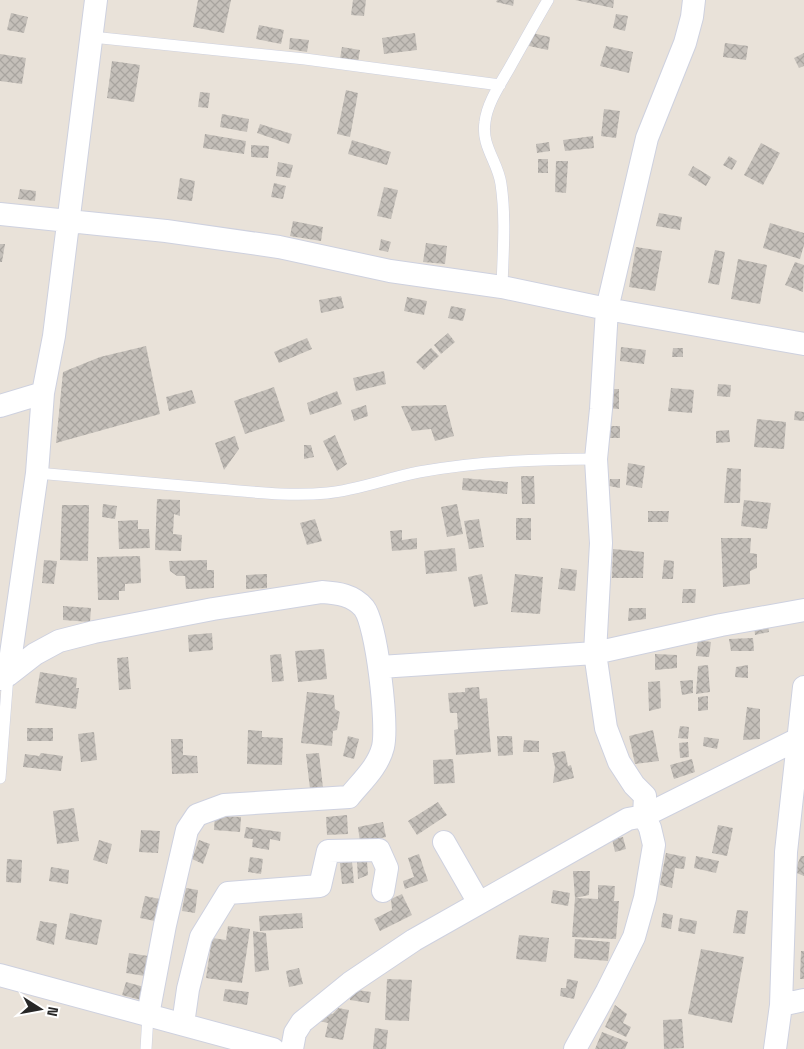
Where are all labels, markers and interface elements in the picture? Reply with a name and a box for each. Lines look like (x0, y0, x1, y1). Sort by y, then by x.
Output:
north arrow (15, 984, 65, 1034)
text: N (43, 1005, 62, 1018)

